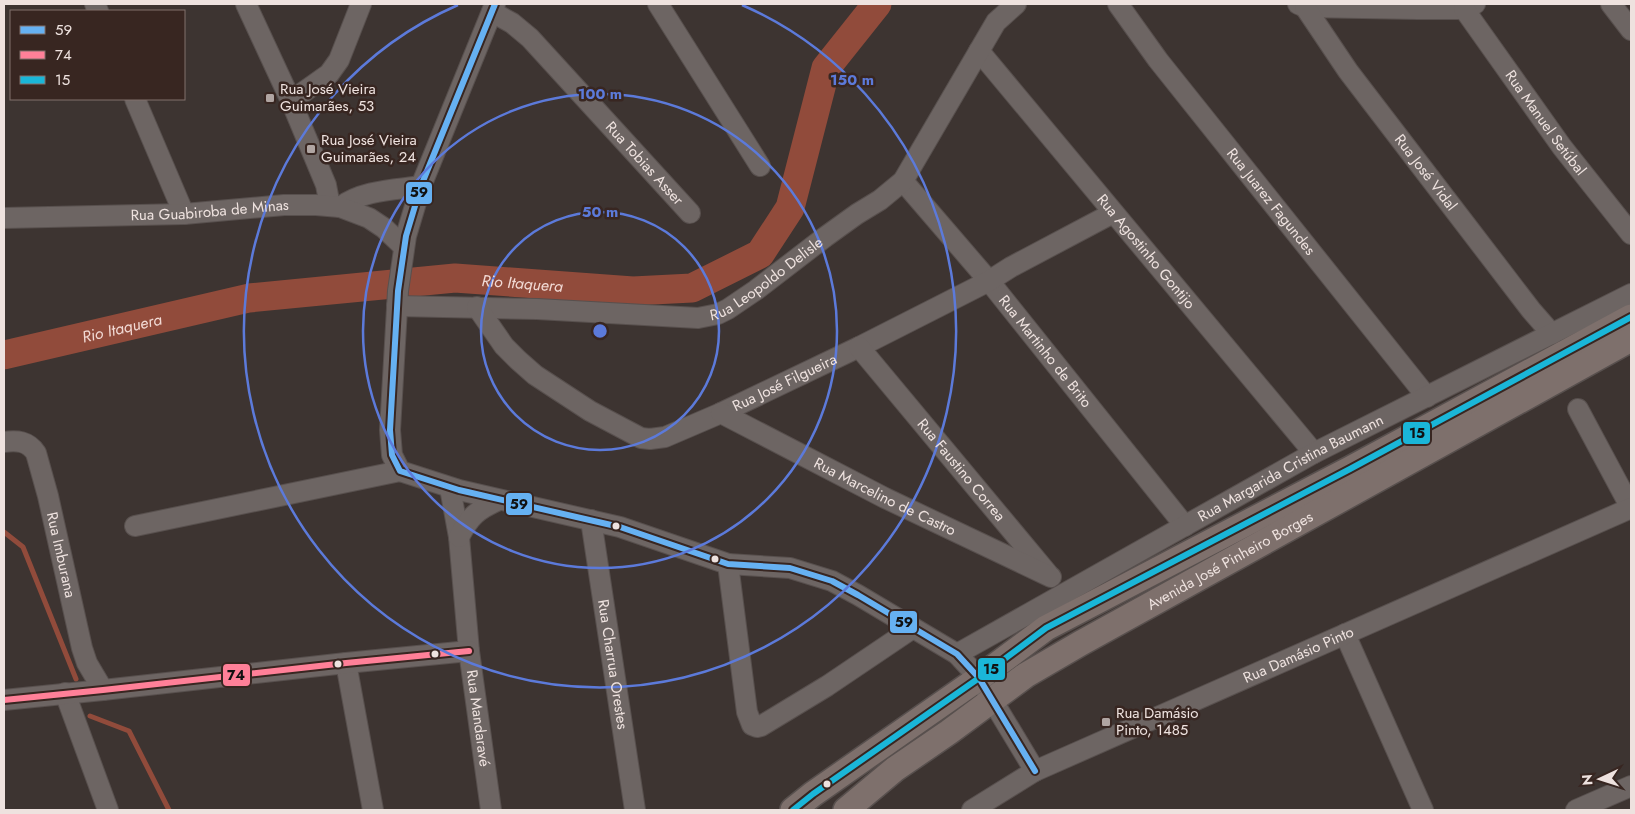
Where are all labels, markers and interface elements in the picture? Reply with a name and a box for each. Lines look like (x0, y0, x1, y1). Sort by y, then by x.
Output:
legend (10, 10, 185, 100)
text: 59 (55, 19, 72, 41)
text: 74 (55, 44, 72, 66)
street label: Rua Manuel Setúbal (1500, 66, 1591, 180)
text: 15 (55, 69, 70, 91)
text: 150 m (830, 69, 874, 91)
place label: Rua José Vieira Guimarães, 53 (280, 78, 376, 117)
text: 100 m (578, 83, 622, 105)
marker: Rua José Vieira Guimarães, 53 (264, 92, 276, 104)
street label: Rua Tobias Asser (600, 116, 689, 211)
place label: Rua José Vieira Guimarães, 24 (321, 129, 417, 168)
street label: Rua José Vidal (1389, 130, 1462, 215)
marker: Rua José Vieira Guimarães, 24 (305, 143, 317, 155)
street label: Rua Juarez Fagundes (1221, 143, 1321, 260)
line badge: 59 (405, 181, 433, 205)
text: 59 (410, 182, 428, 202)
street label: Rua Agostinho Gontijo (1092, 189, 1201, 314)
street label: Rua Guabiroba de Minas (130, 194, 289, 226)
text: 50 m (582, 201, 618, 223)
street label: Rua Leopoldo Delisle (708, 231, 828, 326)
water label: Rio Itaquera (481, 268, 564, 297)
street label: Rua Martinho de Brito (993, 290, 1097, 412)
water label: Rio Itaquera (79, 307, 164, 348)
centre of rings (591, 322, 609, 340)
street label: Rua José Filgueira (729, 348, 841, 417)
street label: Rua Margarida Cristina Baumann (1194, 409, 1387, 527)
street label: Rua Faustino Correa (912, 414, 1011, 526)
line badge: 15 (1402, 421, 1431, 445)
text: 15 (1409, 423, 1425, 443)
street label: Rua Marcelino de Castro (810, 452, 960, 541)
line badge: 59 (505, 492, 533, 516)
text: 59 (510, 494, 528, 514)
street label: Avenida José Pinheiro Borges (1143, 506, 1317, 615)
street label: Rua Imburana (41, 510, 81, 600)
unlabelled marker (611, 521, 621, 531)
unlabelled marker (710, 554, 720, 564)
street label: Rua Charrua Orestes (592, 598, 634, 731)
line badge: 59 (889, 610, 918, 634)
text: 59 (895, 612, 913, 632)
street label: Rua Damásio Pinto (1240, 621, 1357, 689)
unlabelled marker (430, 649, 440, 659)
line badge: 15 (977, 657, 1006, 681)
unlabelled marker (333, 659, 343, 669)
text: 15 (983, 659, 999, 679)
line badge: 74 (222, 663, 251, 687)
text: 74 (227, 665, 245, 685)
street label: Rua Mandaravé (461, 668, 496, 768)
place label: Rua Damásio Pinto, 1485 (1116, 702, 1199, 741)
marker: Rua Damásio Pinto, 1485 (1100, 716, 1112, 728)
north arrow (1575, 754, 1625, 804)
text: N (1577, 774, 1597, 786)
unlabelled marker (822, 779, 832, 789)

